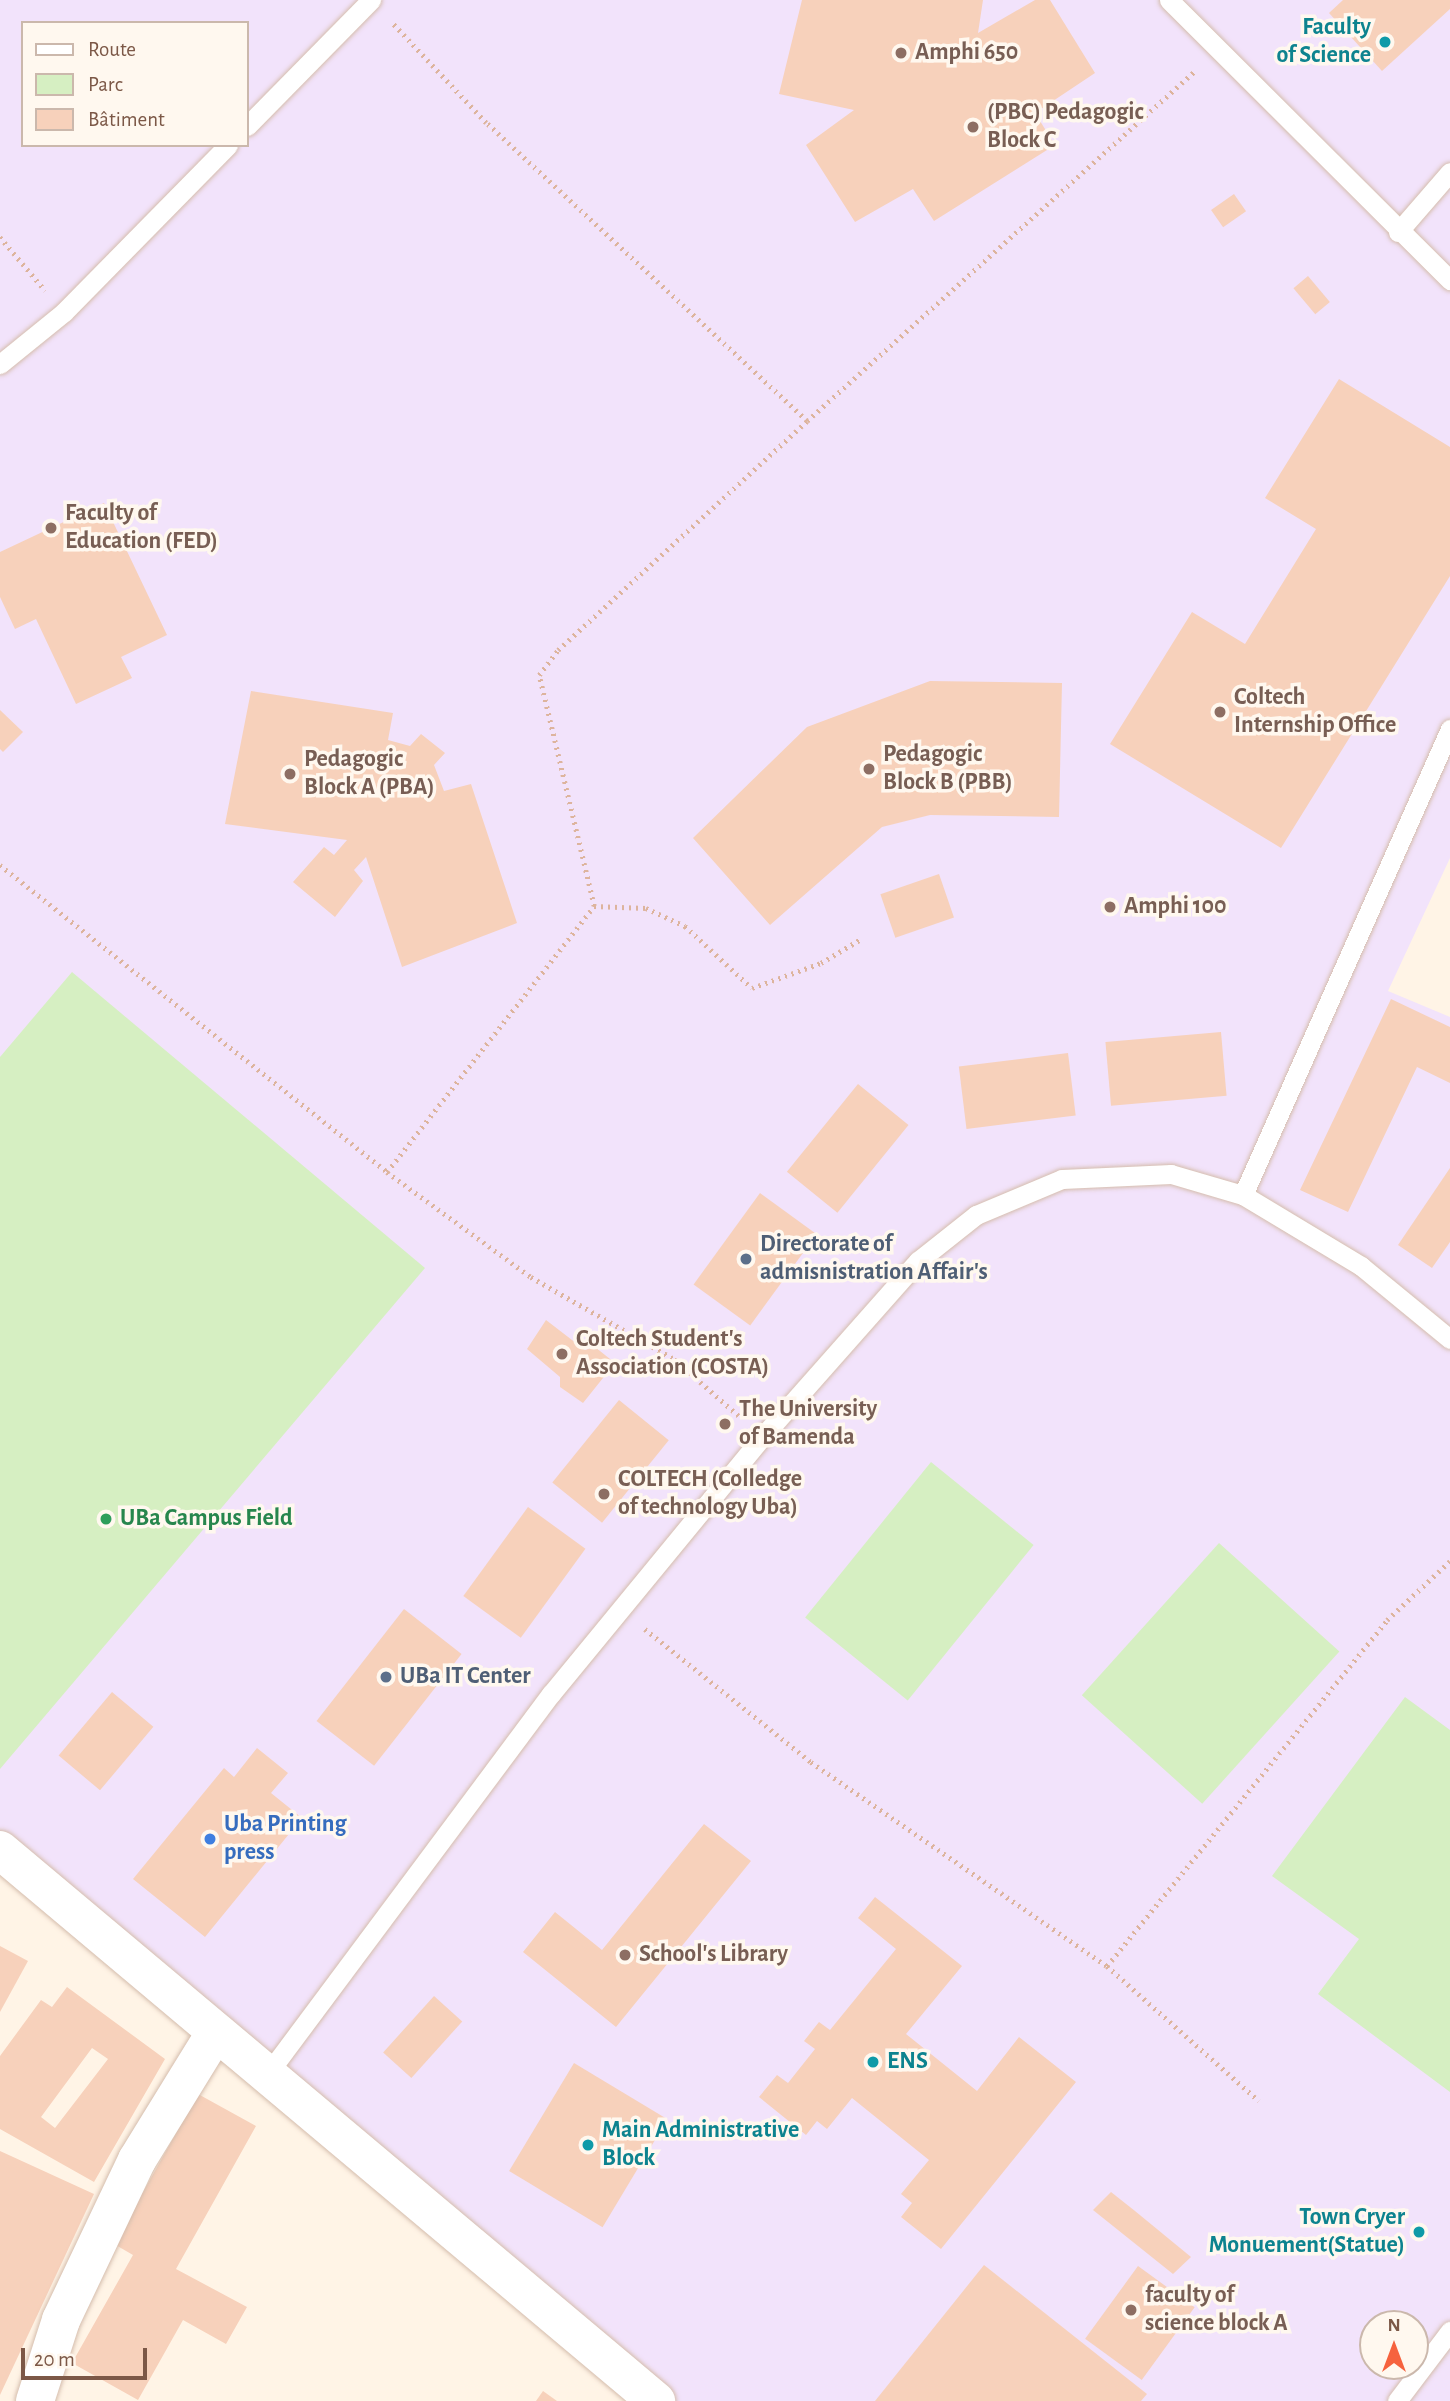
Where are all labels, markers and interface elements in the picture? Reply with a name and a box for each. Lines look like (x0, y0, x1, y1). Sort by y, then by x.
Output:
place label: Faculty of Science (1276, 14, 1371, 70)
legend (21, 21, 248, 147)
marker: Faculty of Science (1377, 34, 1393, 50)
text: Route (88, 39, 136, 60)
place label: Amphi 650 (915, 39, 1018, 67)
marker: Amphi 650 (893, 45, 909, 61)
text: Parc (88, 74, 123, 95)
place label: (PBC) Pedagogic Block C (987, 99, 1144, 155)
text: Bâtiment (88, 109, 165, 130)
marker: (PBC) Pedagogic Block C (965, 119, 981, 135)
place label: Faculty of Education (FED) (65, 500, 218, 556)
marker: Faculty of Education (FED) (43, 520, 59, 536)
place label: Coltech Internship Office (1234, 684, 1396, 740)
marker: Coltech Internship Office (1212, 704, 1228, 720)
place label: Pedagogic Block B (PBB) (883, 741, 1013, 797)
place label: Pedagogic Block A (PBA) (304, 746, 435, 802)
marker: Pedagogic Block B (PBB) (861, 761, 877, 777)
marker: Pedagogic Block A (PBA) (282, 766, 298, 782)
place label: Amphi 100 (1124, 893, 1226, 921)
marker: Amphi 100 (1102, 899, 1118, 915)
place label: Directorate of admisnistration Affair's (760, 1231, 988, 1287)
marker: Directorate of admisnistration Affair's (738, 1251, 754, 1267)
place label: Coltech Student's Association (COSTA) (576, 1326, 769, 1382)
marker: Coltech Student's Association (COSTA) (554, 1346, 570, 1362)
place label: The University of Bamenda (739, 1396, 877, 1452)
marker: The University of Bamenda (717, 1416, 733, 1432)
place label: COLTECH (Colledge of technology Uba) (618, 1466, 802, 1522)
marker: COLTECH (Colledge of technology Uba) (596, 1486, 612, 1502)
place label: UBa Campus Field (120, 1505, 293, 1533)
marker: UBa Campus Field (98, 1511, 114, 1527)
place label: UBa IT Center (400, 1663, 531, 1691)
marker: UBa IT Center (378, 1669, 394, 1685)
place label: Uba Printing press (224, 1811, 347, 1867)
marker: Uba Printing press (202, 1831, 218, 1847)
place label: School's Library (639, 1941, 788, 1969)
marker: School's Library (617, 1947, 633, 1963)
place label: ENS (887, 2048, 928, 2076)
marker: ENS (865, 2054, 881, 2070)
place label: Main Administrative Block (602, 2117, 799, 2173)
marker: Main Administrative Block (580, 2137, 596, 2153)
place label: Town Cryer Monuement(Statue) (1209, 2204, 1405, 2260)
marker: Town Cryer Monuement(Statue) (1411, 2224, 1427, 2240)
place label: faculty of science block A (1145, 2282, 1288, 2338)
marker: faculty of science block A (1123, 2302, 1139, 2318)
north arrow (1359, 2310, 1429, 2380)
text: N (1387, 2316, 1401, 2335)
scale bar (24, 2334, 150, 2378)
text: 20 m (34, 2349, 75, 2370)

